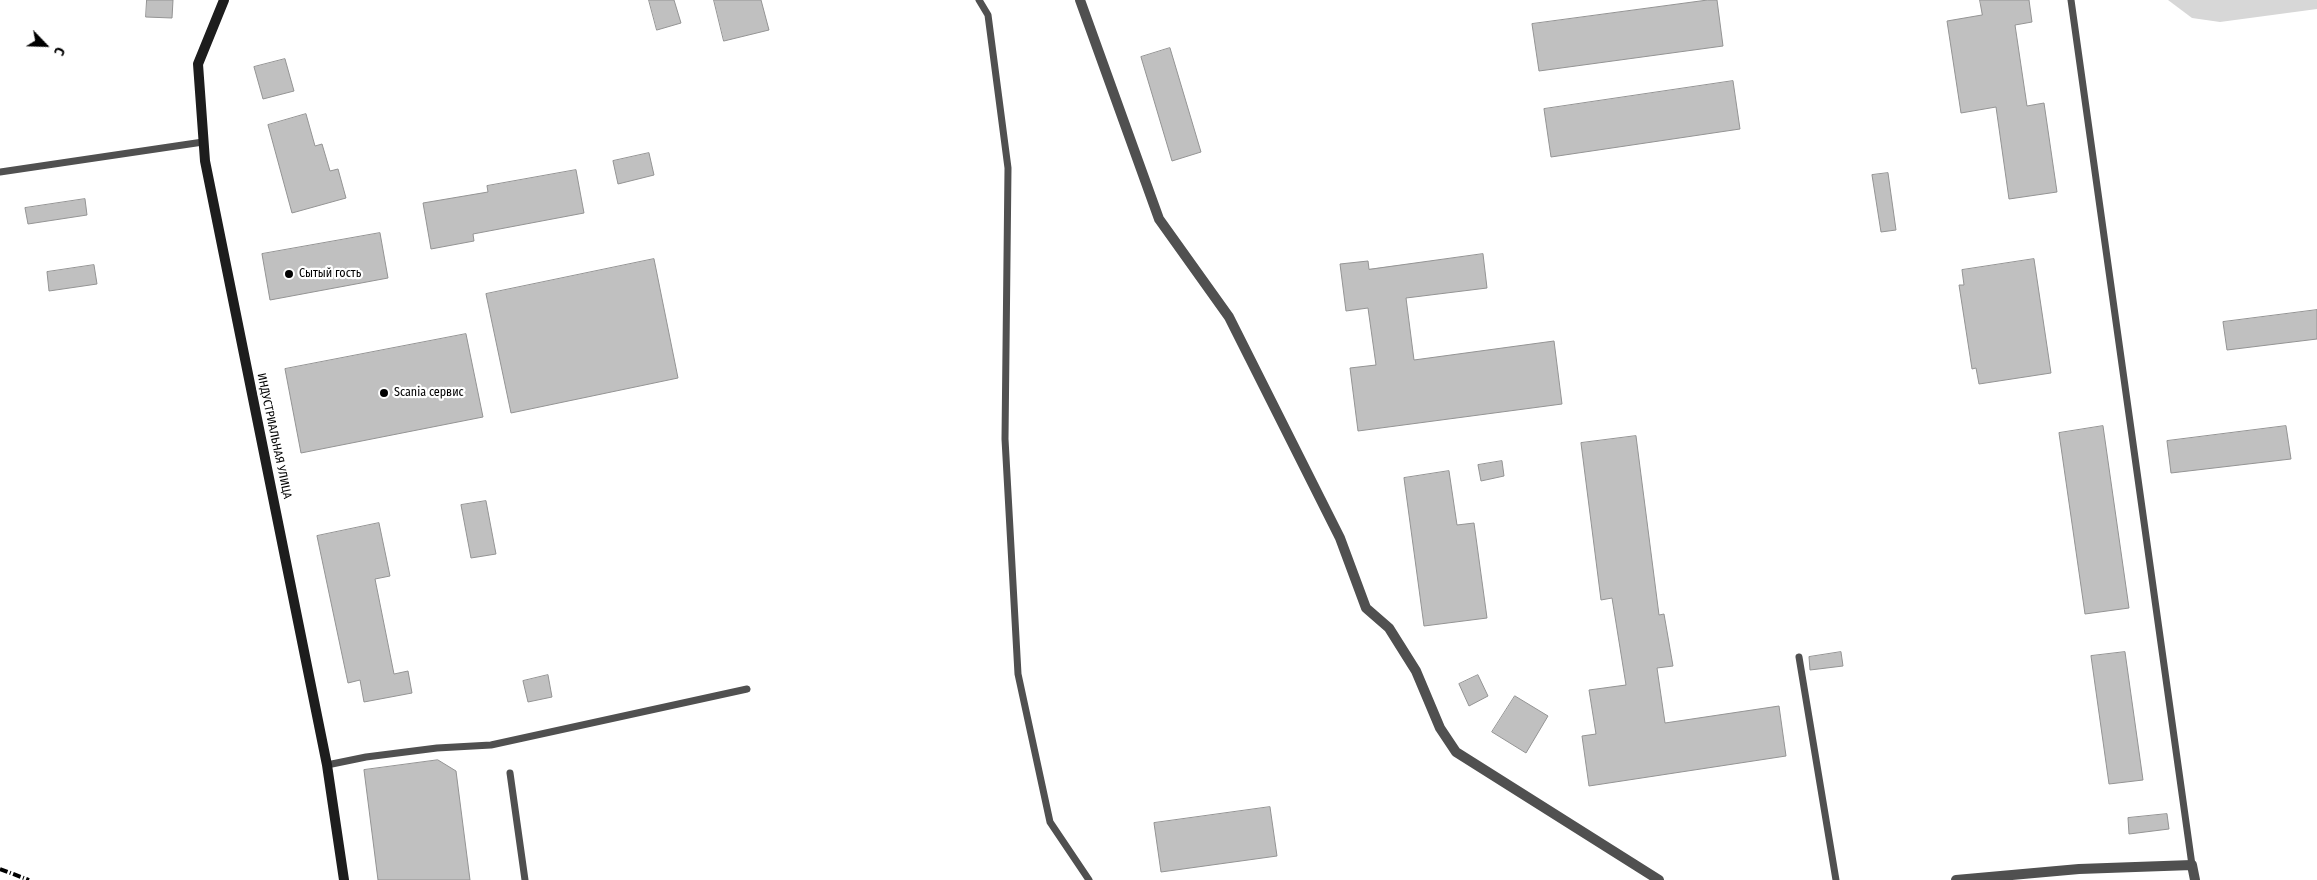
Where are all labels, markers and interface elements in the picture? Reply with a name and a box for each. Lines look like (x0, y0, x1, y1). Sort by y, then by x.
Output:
north arrow (20, 20, 70, 70)
text: С (50, 44, 68, 58)
place label: Сытый гость (299, 267, 361, 281)
marker: Сытый гость (283, 268, 295, 280)
street label: ИНДУСТРИАЛЬНАЯ УЛИЦА (254, 372, 294, 500)
place label: Scania сервис (394, 386, 464, 400)
marker: Scania сервис (378, 387, 390, 399)

